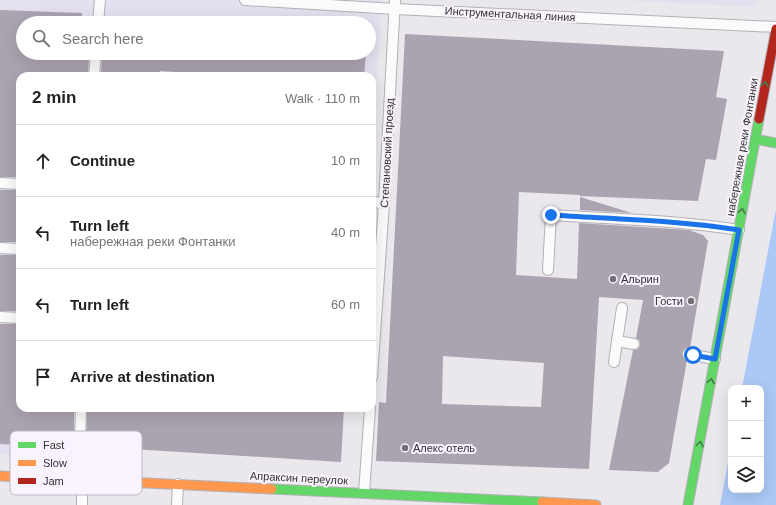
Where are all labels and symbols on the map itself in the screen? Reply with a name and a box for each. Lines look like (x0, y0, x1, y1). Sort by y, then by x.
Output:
street label: Инструментальная линия (444, 5, 576, 23)
street label: набережная реки Фонтанки (724, 77, 760, 217)
one-way arrow (761, 80, 769, 87)
street label: Степановский проезд (378, 97, 396, 208)
route end (542, 206, 560, 224)
one-way arrow (737, 208, 746, 215)
place label: Альрин (621, 273, 659, 285)
marker: Альрин (608, 274, 618, 284)
place label: Гости (655, 295, 683, 307)
marker: Гости (686, 296, 696, 306)
route start (684, 346, 702, 364)
one-way arrow (706, 378, 715, 384)
legend (10, 431, 142, 495)
text: Fast (43, 439, 64, 451)
one-way arrow (695, 441, 703, 447)
place label: Алекс отель (413, 442, 475, 454)
marker: Алекс отель (400, 443, 410, 453)
text: Slow (43, 457, 67, 469)
street label: Апраксин переулок (250, 469, 349, 487)
text: Jam (43, 475, 64, 487)

